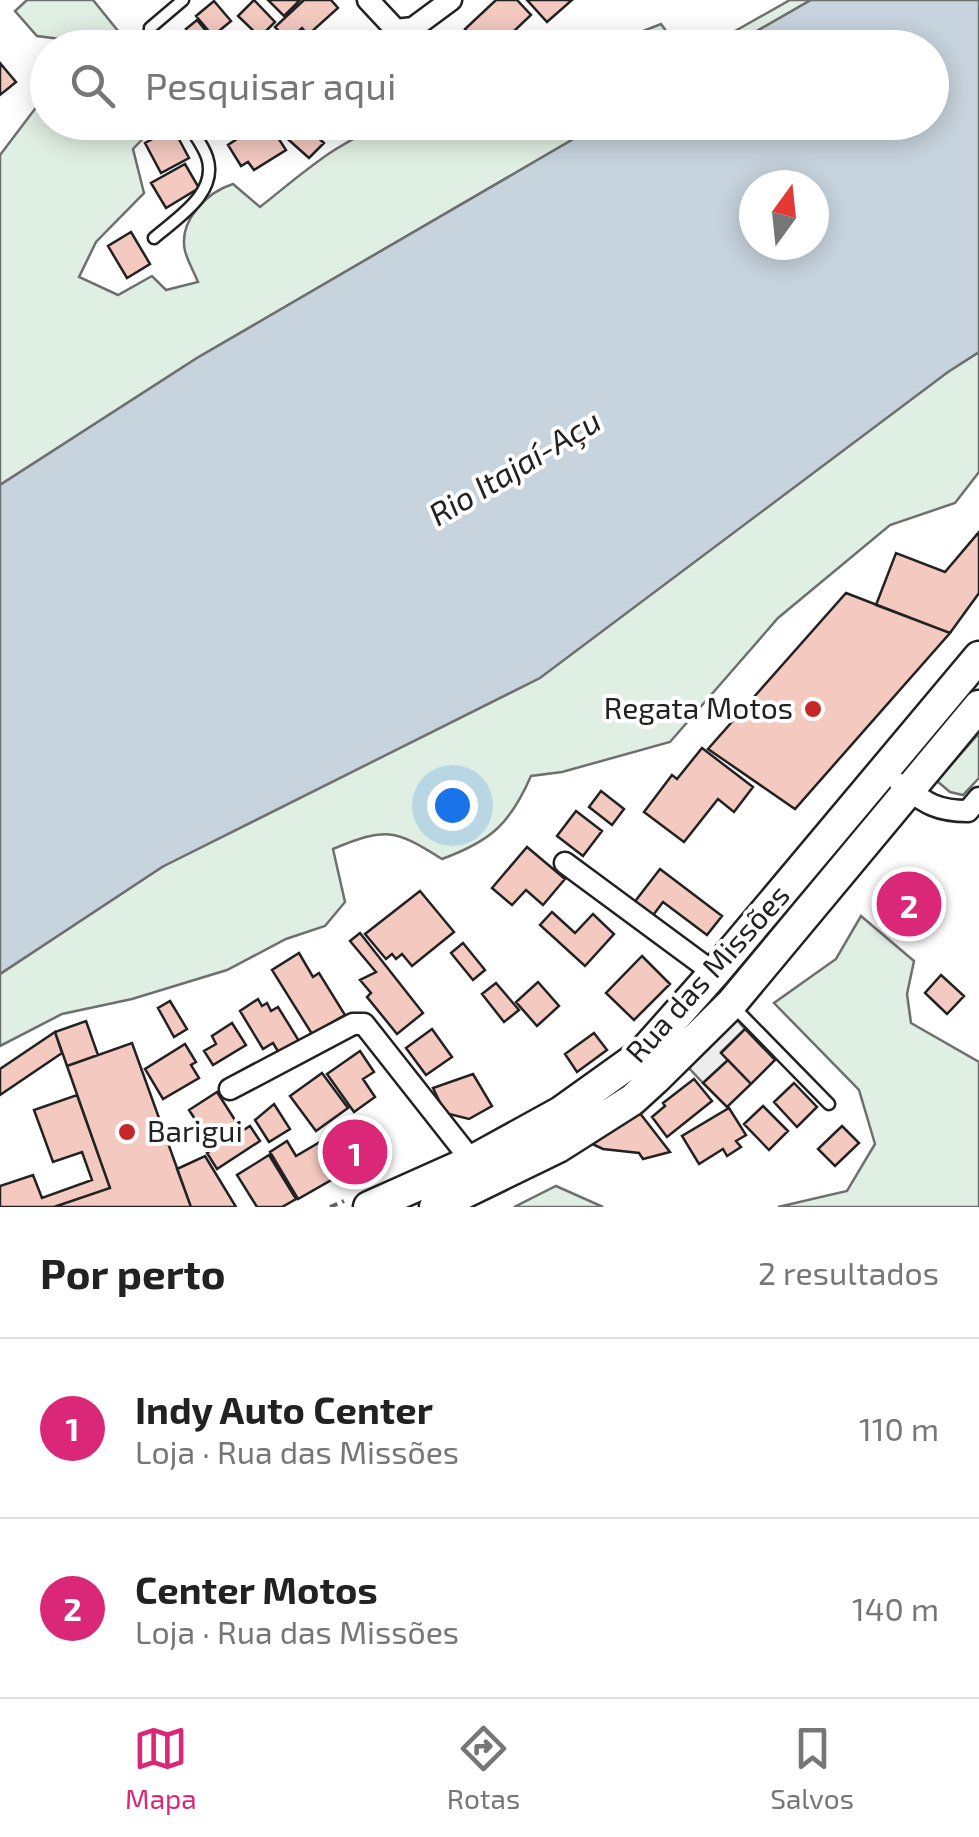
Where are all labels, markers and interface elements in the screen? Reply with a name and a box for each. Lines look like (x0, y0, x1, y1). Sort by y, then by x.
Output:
search box (30, 30, 949, 140)
icon: search (65, 58, 120, 113)
text: Pesquisar aqui (145, 62, 396, 108)
north arrow (739, 170, 829, 260)
water label: Rio Itajaí-Açu (421, 400, 608, 534)
place label: Regata Motos (604, 689, 793, 725)
marker: Regata Motos (802, 698, 824, 720)
your location (427, 780, 478, 831)
pin: 2 (876, 866, 942, 942)
street label: Rua das Missões (617, 876, 796, 1069)
place label: Barigui (147, 1112, 243, 1148)
pin: 1 (322, 1114, 388, 1190)
marker: Barigui (116, 1121, 138, 1143)
text: Por perto (40, 1247, 226, 1297)
text: 2 resultados (758, 1253, 939, 1291)
text: Indy Auto Center (135, 1386, 433, 1432)
text: 1 (66, 1409, 79, 1447)
text: 110 m (859, 1409, 939, 1447)
text: Loja · Rua das Missões (135, 1432, 459, 1470)
text: Center Motos (135, 1566, 378, 1612)
text: 2 (63, 1589, 82, 1627)
text: 140 m (852, 1589, 939, 1627)
text: Loja · Rua das Missões (135, 1612, 459, 1650)
tab: Mapa (125, 1721, 197, 1815)
tab: Rotas (447, 1721, 520, 1815)
tab: Salvos (770, 1721, 854, 1815)

